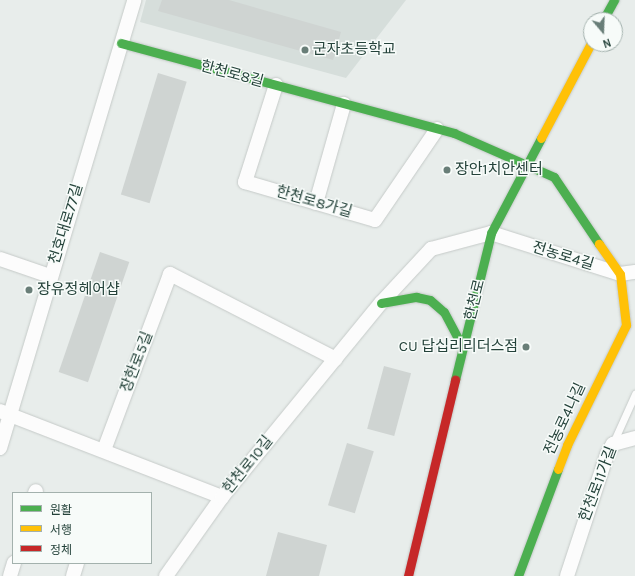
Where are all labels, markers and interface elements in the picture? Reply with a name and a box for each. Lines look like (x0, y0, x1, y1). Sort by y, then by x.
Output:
north arrow (583, 12, 623, 52)
text: N (601, 35, 613, 50)
place label: 군자초등학교 (313, 41, 396, 59)
marker: 군자초등학교 (300, 45, 310, 55)
street label: 한천로8길 (199, 57, 265, 91)
place label: 장안1치안센터 (455, 161, 543, 179)
marker: 장안1치안센터 (442, 165, 452, 175)
street label: 천호대로77길 (45, 182, 87, 266)
street label: 한천로8가길 (274, 183, 354, 221)
street label: 전농로4길 (530, 238, 596, 274)
street label: 한천로 (461, 278, 489, 322)
place label: 장유정헤어샵 (37, 281, 120, 299)
marker: 장유정헤어샵 (24, 285, 34, 295)
street label: 장한로5길 (117, 329, 157, 395)
place label: CU 답십리리더스점 (399, 338, 518, 356)
marker: CU 답십리리더스점 (521, 342, 531, 352)
street label: 전농로4나길 (540, 380, 590, 458)
street label: 한천로10길 (219, 433, 277, 497)
street label: 한천로11가길 (575, 444, 621, 524)
legend (12, 492, 152, 564)
text: 원활 (50, 503, 72, 517)
text: 서행 (50, 523, 72, 537)
text: 정체 (50, 543, 72, 557)

